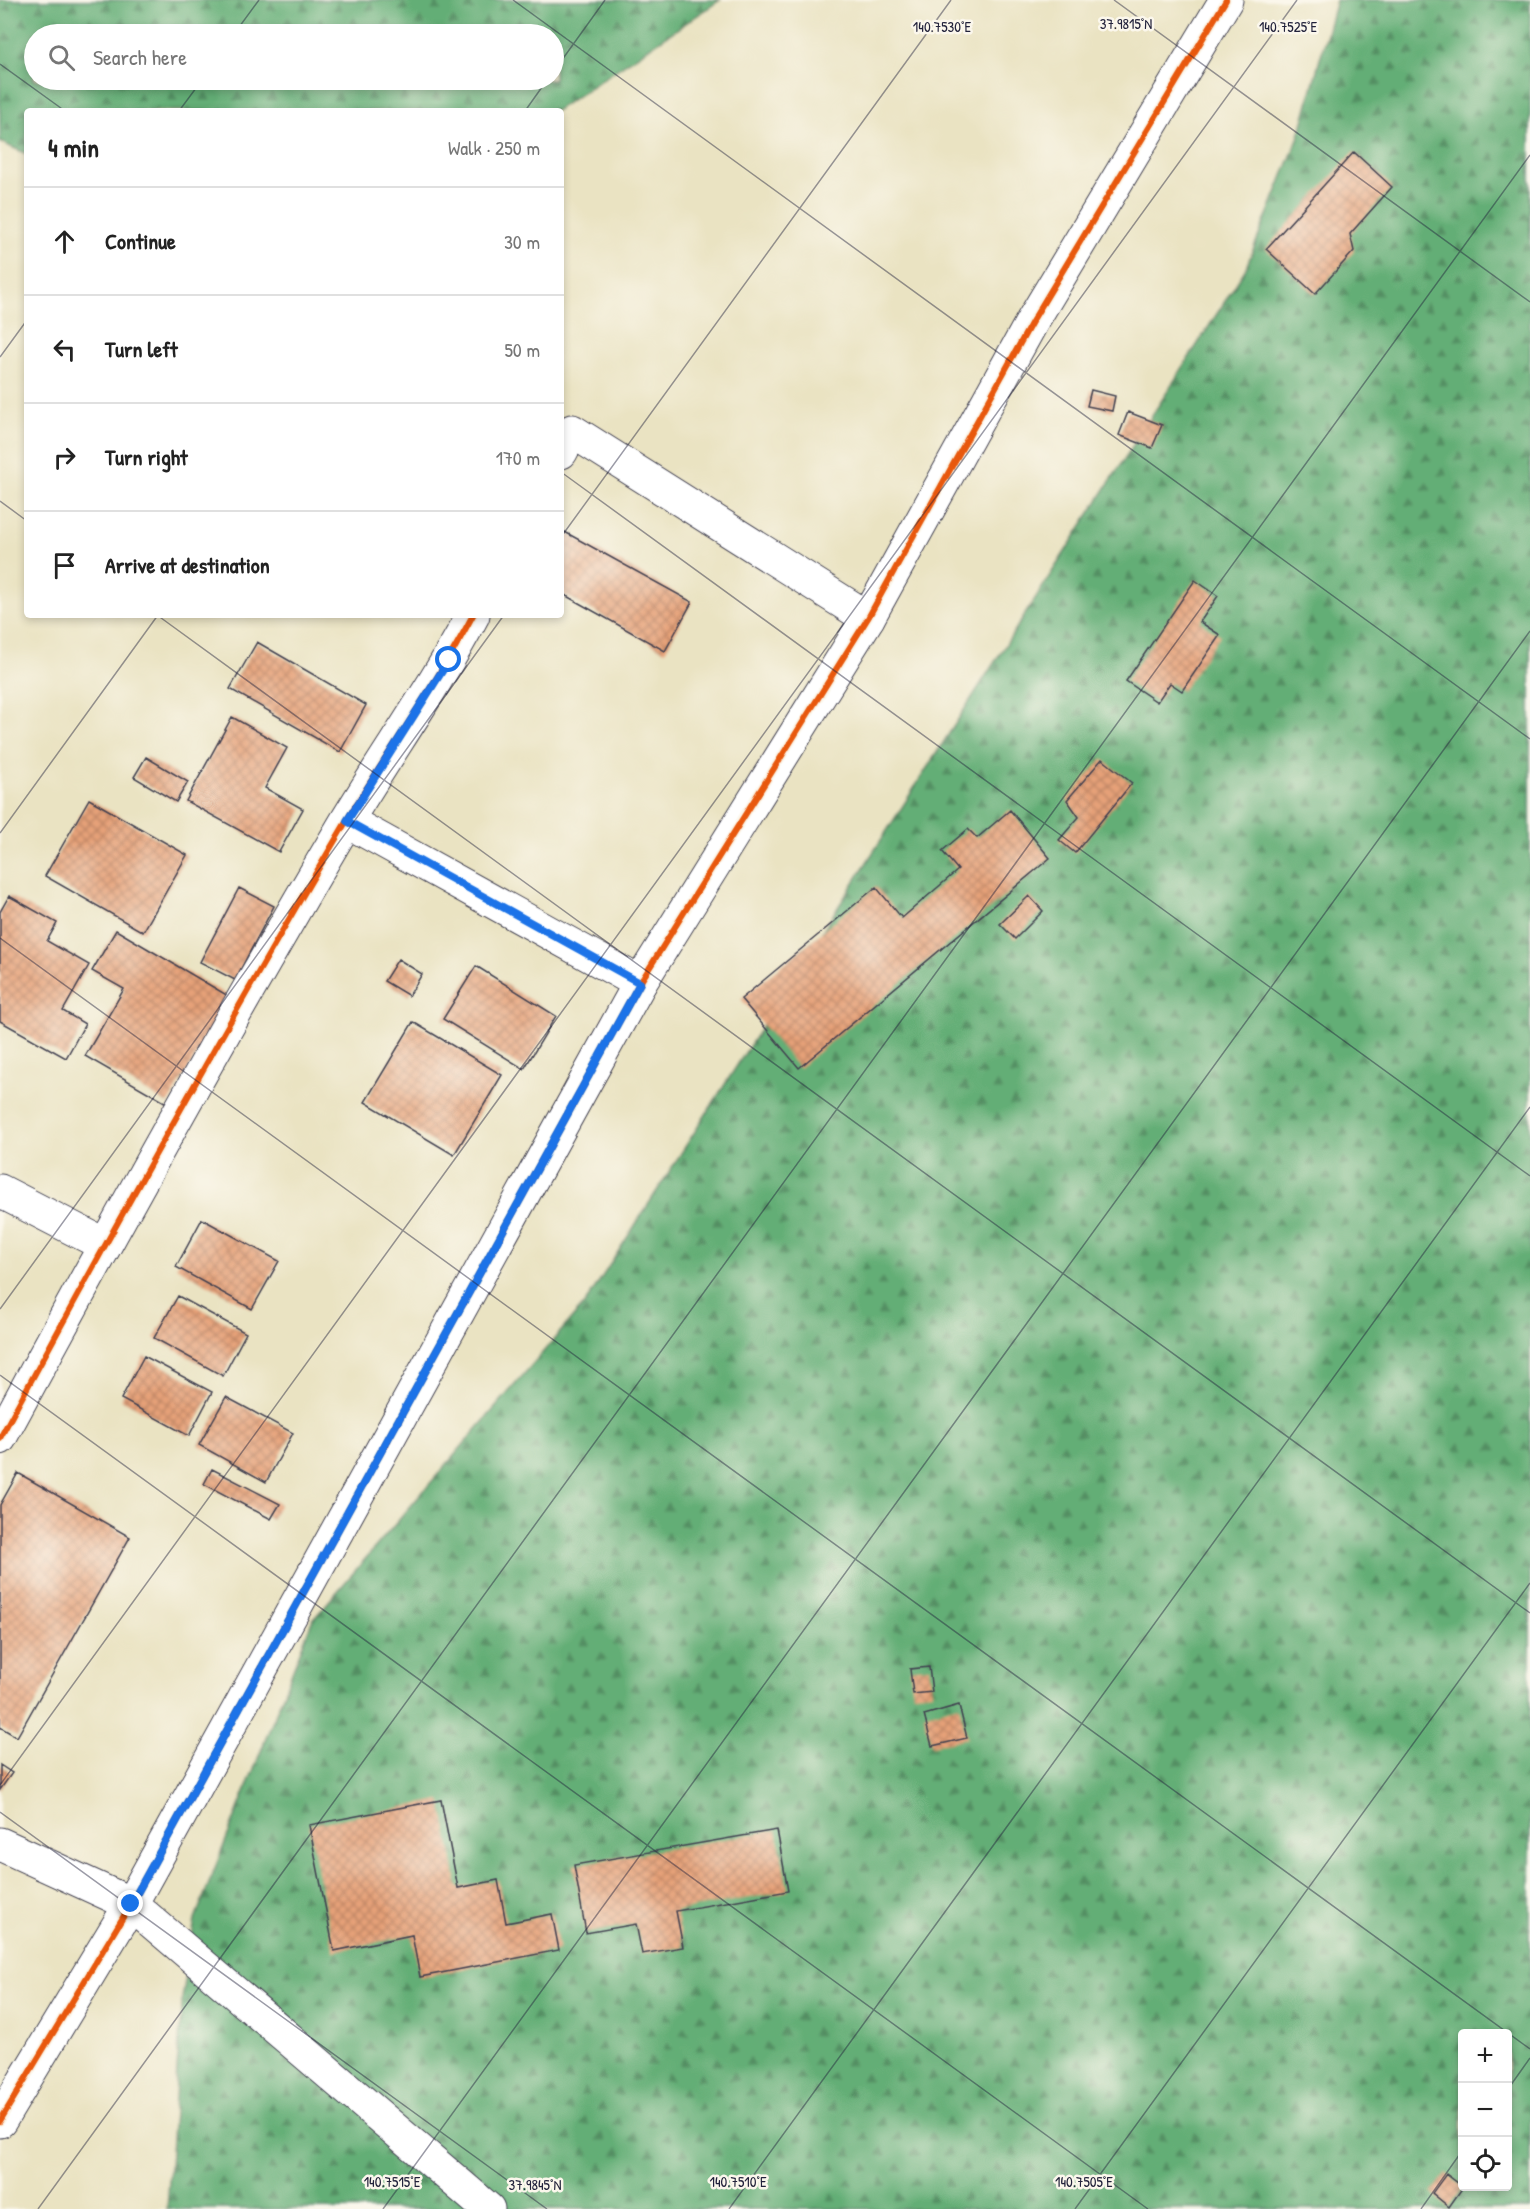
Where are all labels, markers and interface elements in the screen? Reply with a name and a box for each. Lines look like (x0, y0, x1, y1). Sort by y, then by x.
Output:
text: 37.9815°N (1100, 13, 1152, 34)
text: 140.7530°E (913, 16, 972, 37)
text: 140.7525°E (1259, 16, 1317, 37)
search box (24, 24, 564, 90)
icon: search (45, 41, 78, 74)
text: Search here (93, 42, 187, 72)
text: 4 min (48, 130, 99, 165)
text: Walk · 250 m (448, 134, 540, 161)
icon: ahead (48, 225, 81, 258)
text: Continue (105, 226, 176, 256)
text: 30 m (504, 228, 540, 255)
icon: left (48, 333, 81, 366)
text: Turn left (105, 334, 178, 364)
text: 50 m (504, 336, 540, 363)
icon: right (48, 441, 81, 474)
text: Turn right (105, 442, 188, 472)
text: 170 m (496, 444, 540, 471)
icon: arrive (48, 549, 81, 582)
text: Arrive at destination (105, 550, 270, 580)
route start (435, 646, 461, 672)
route end (117, 1890, 143, 1916)
map controls (1458, 2029, 1512, 2191)
button: + (1458, 2029, 1512, 2083)
button: − (1458, 2083, 1512, 2137)
button: locate (1458, 2137, 1512, 2191)
text: 140.7515°E (364, 2171, 421, 2192)
text: 140.7510°E (709, 2171, 767, 2192)
text: 140.7505°E (1055, 2171, 1113, 2192)
text: 37.9845°N (509, 2174, 561, 2195)

